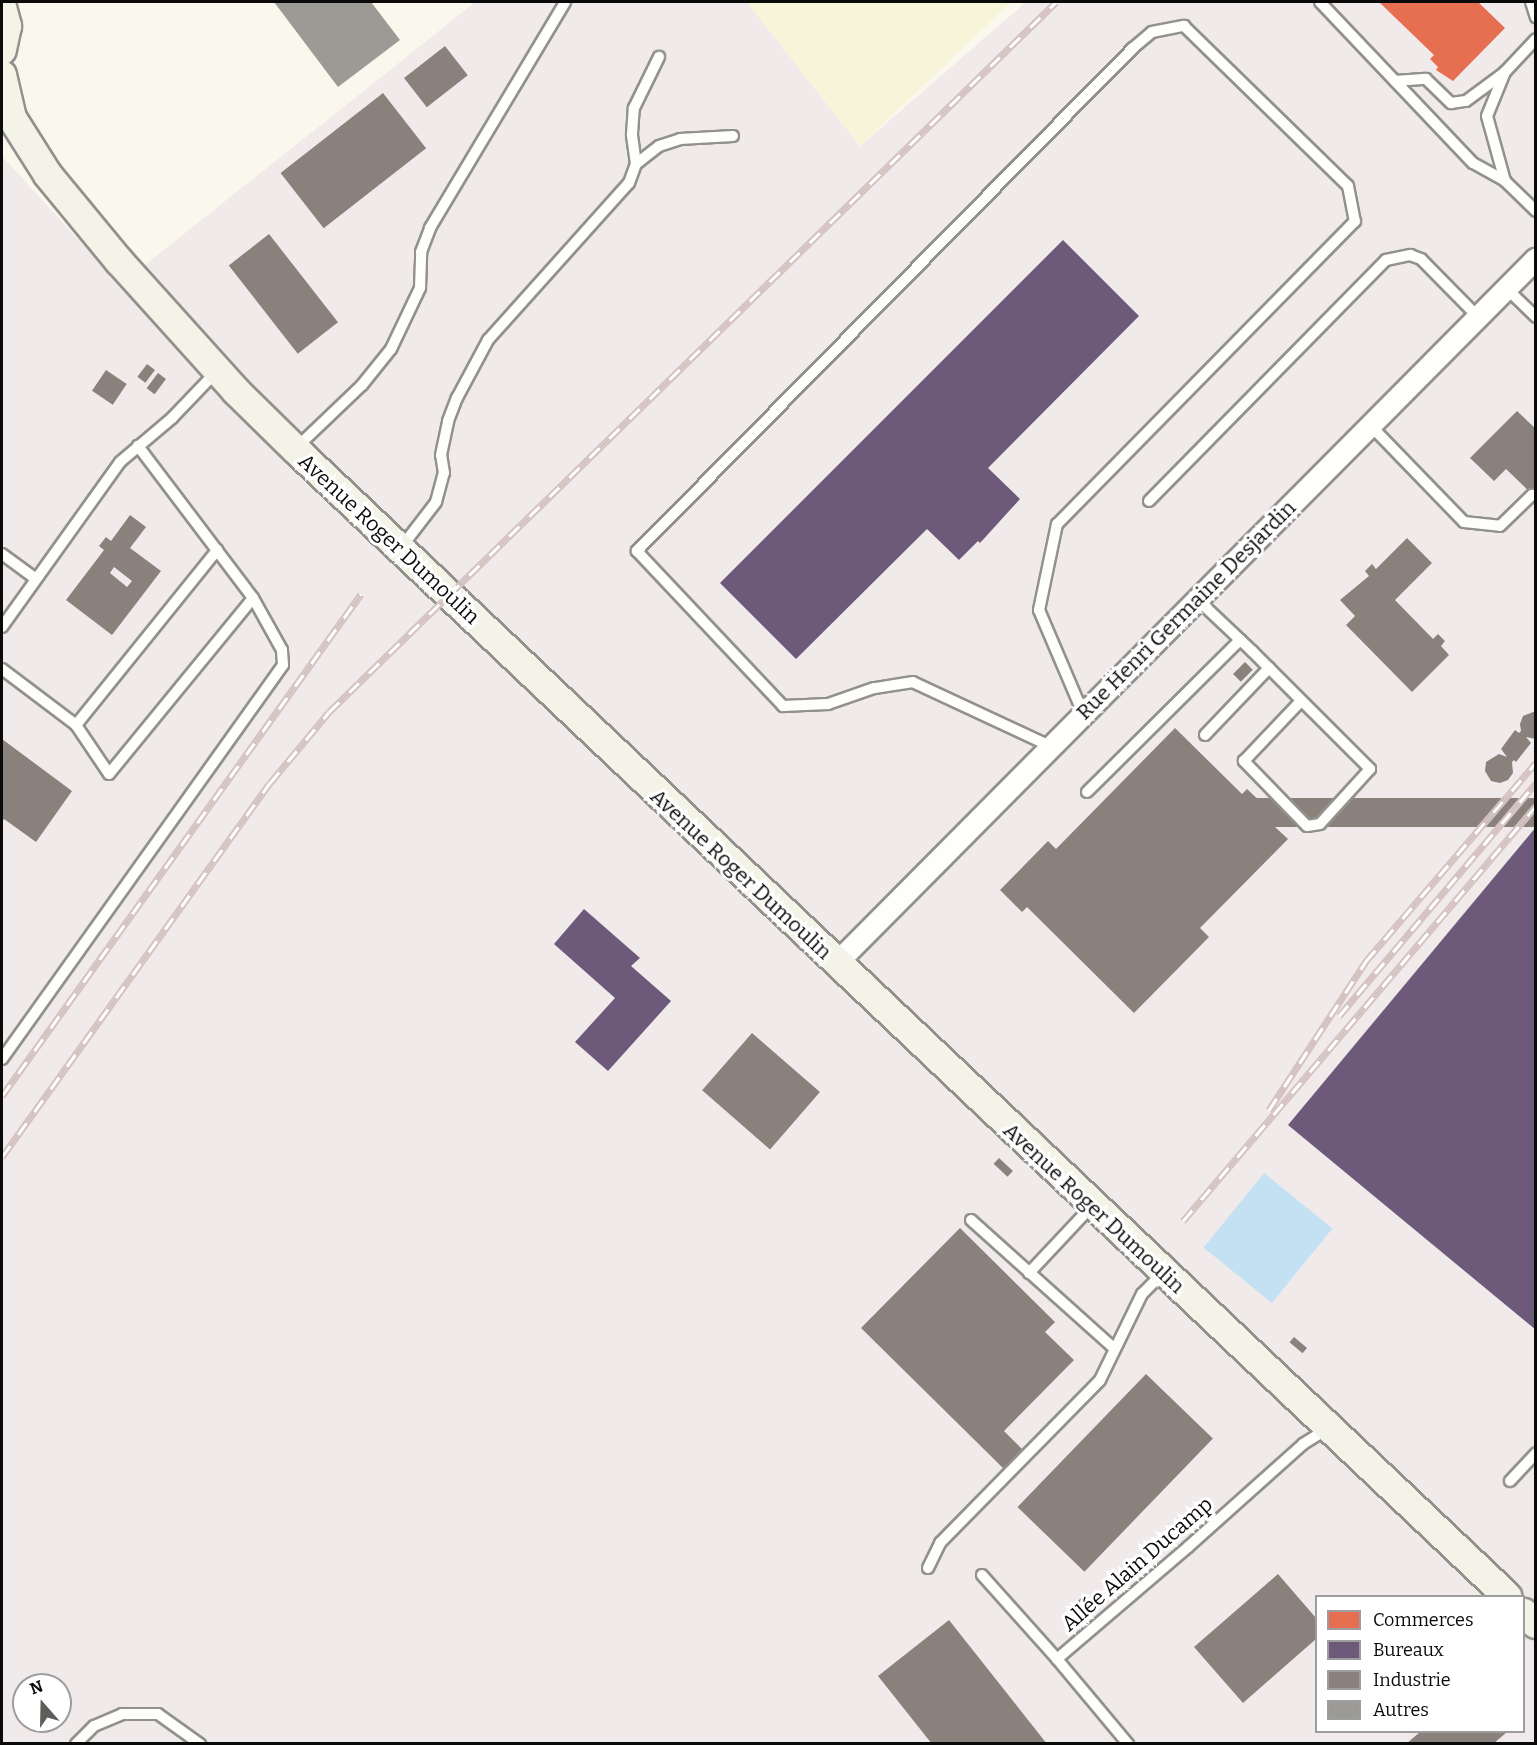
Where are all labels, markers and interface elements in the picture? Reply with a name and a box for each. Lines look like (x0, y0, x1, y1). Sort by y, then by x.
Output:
street label: Avenue Roger Dumoulin (293, 448, 485, 630)
street label: Rue Henri Germaine Desjardin (1071, 495, 1301, 725)
street label: Avenue Roger Dumoulin (645, 783, 837, 965)
street label: Avenue Roger Dumoulin (998, 1117, 1190, 1299)
street label: Allée Alain Ducamp (1056, 1492, 1218, 1636)
legend (1315, 1595, 1525, 1733)
text: Commerces (1373, 1609, 1474, 1631)
text: Bureaux (1373, 1639, 1444, 1661)
text: Industrie (1373, 1669, 1451, 1691)
north arrow (12, 1673, 72, 1733)
text: N (27, 1676, 45, 1699)
text: Autres (1373, 1699, 1429, 1721)

